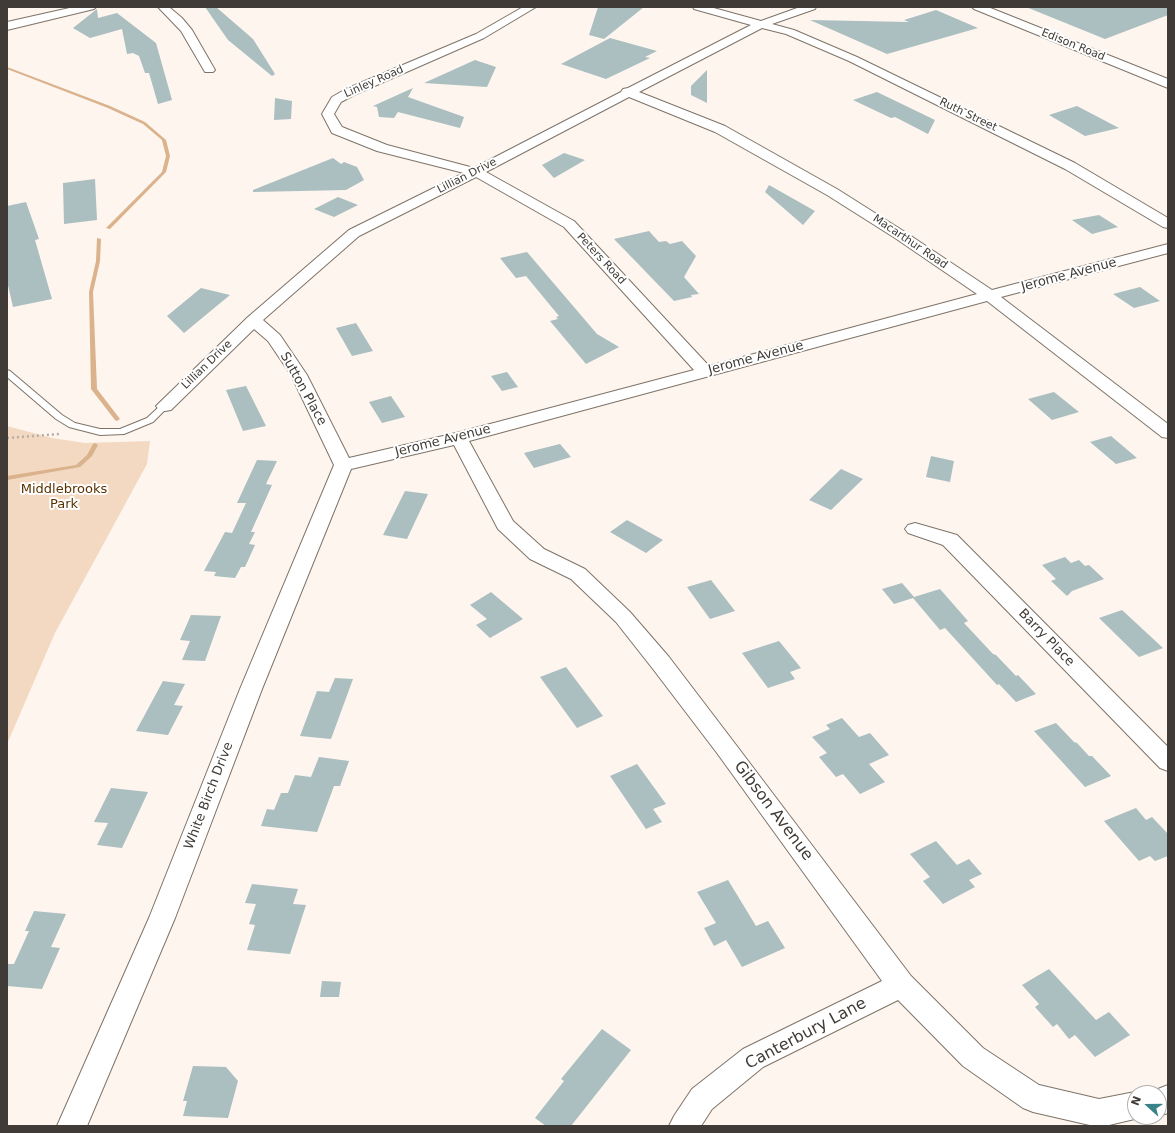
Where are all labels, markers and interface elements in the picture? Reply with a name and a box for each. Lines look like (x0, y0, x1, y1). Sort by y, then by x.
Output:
street label: Edison Road (1039, 26, 1107, 64)
street label: Linley Road (342, 63, 406, 101)
street label: Ruth Street (937, 95, 999, 135)
street label: Lillian Drive (435, 155, 499, 197)
street label: Macarthur Road (870, 212, 950, 272)
street label: Peters Road (574, 231, 628, 287)
street label: Jerome Avenue (1020, 255, 1118, 295)
street label: Lillian Drive (179, 338, 235, 392)
street label: Jerome Avenue (707, 338, 805, 378)
street label: Sutton Place (276, 350, 330, 428)
street label: Jerome Avenue (394, 422, 492, 460)
park label: Middlebrooks Park (21, 482, 107, 513)
street label: Barry Place (1015, 606, 1077, 670)
street label: White Birch Drive (181, 740, 237, 852)
street label: Gibson Avenue (729, 757, 817, 865)
street label: Canterbury Lane (742, 994, 870, 1074)
north arrow (1127, 1085, 1167, 1125)
text: N (1129, 1094, 1144, 1108)

